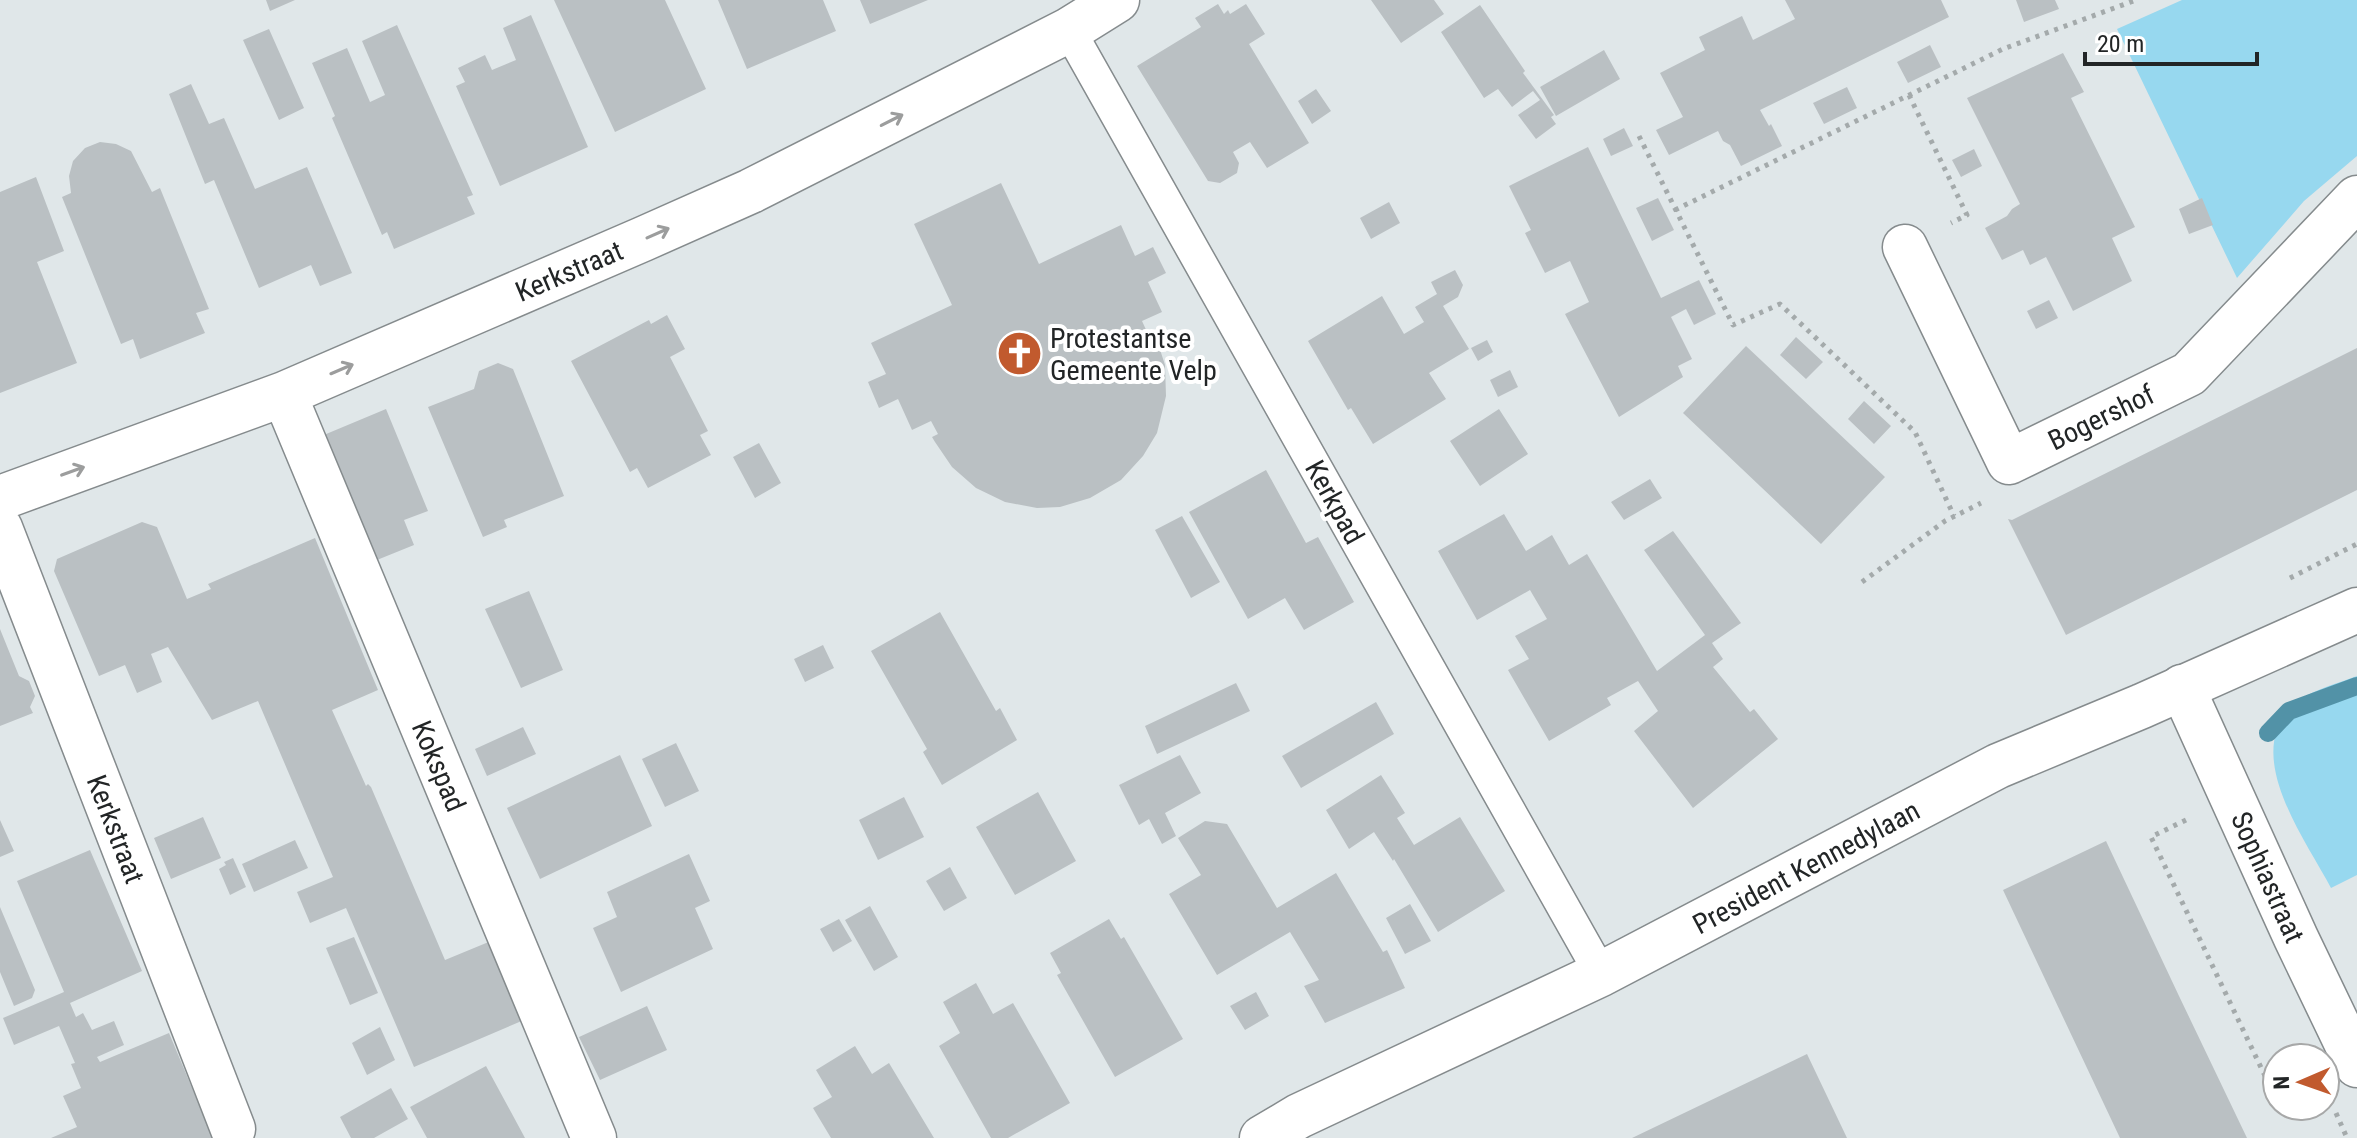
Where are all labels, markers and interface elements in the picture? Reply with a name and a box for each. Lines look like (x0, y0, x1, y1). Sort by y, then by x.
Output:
scale bar (2085, 16, 2257, 66)
text: 20 m (2097, 30, 2144, 58)
one-way arrow (880, 111, 904, 127)
one-way arrow (645, 224, 670, 239)
street label: Kerkstraat (511, 234, 628, 309)
place label: Protestantse Gemeente Velp (1050, 322, 1217, 387)
church icon: Protestantse Gemeente Velp (995, 330, 1043, 378)
one-way arrow (330, 360, 354, 375)
street label: Bogershof (2043, 378, 2160, 457)
street label: Kerkpad (1298, 455, 1371, 550)
one-way arrow (60, 463, 85, 477)
street label: Kokspad (405, 716, 472, 817)
street label: Kerkstraat (80, 770, 151, 888)
street label: President Kennedylaan (1687, 794, 1925, 941)
street label: Sophiastraat (2224, 807, 2311, 948)
north arrow (2261, 1042, 2341, 1122)
text: N (2269, 1076, 2294, 1090)

